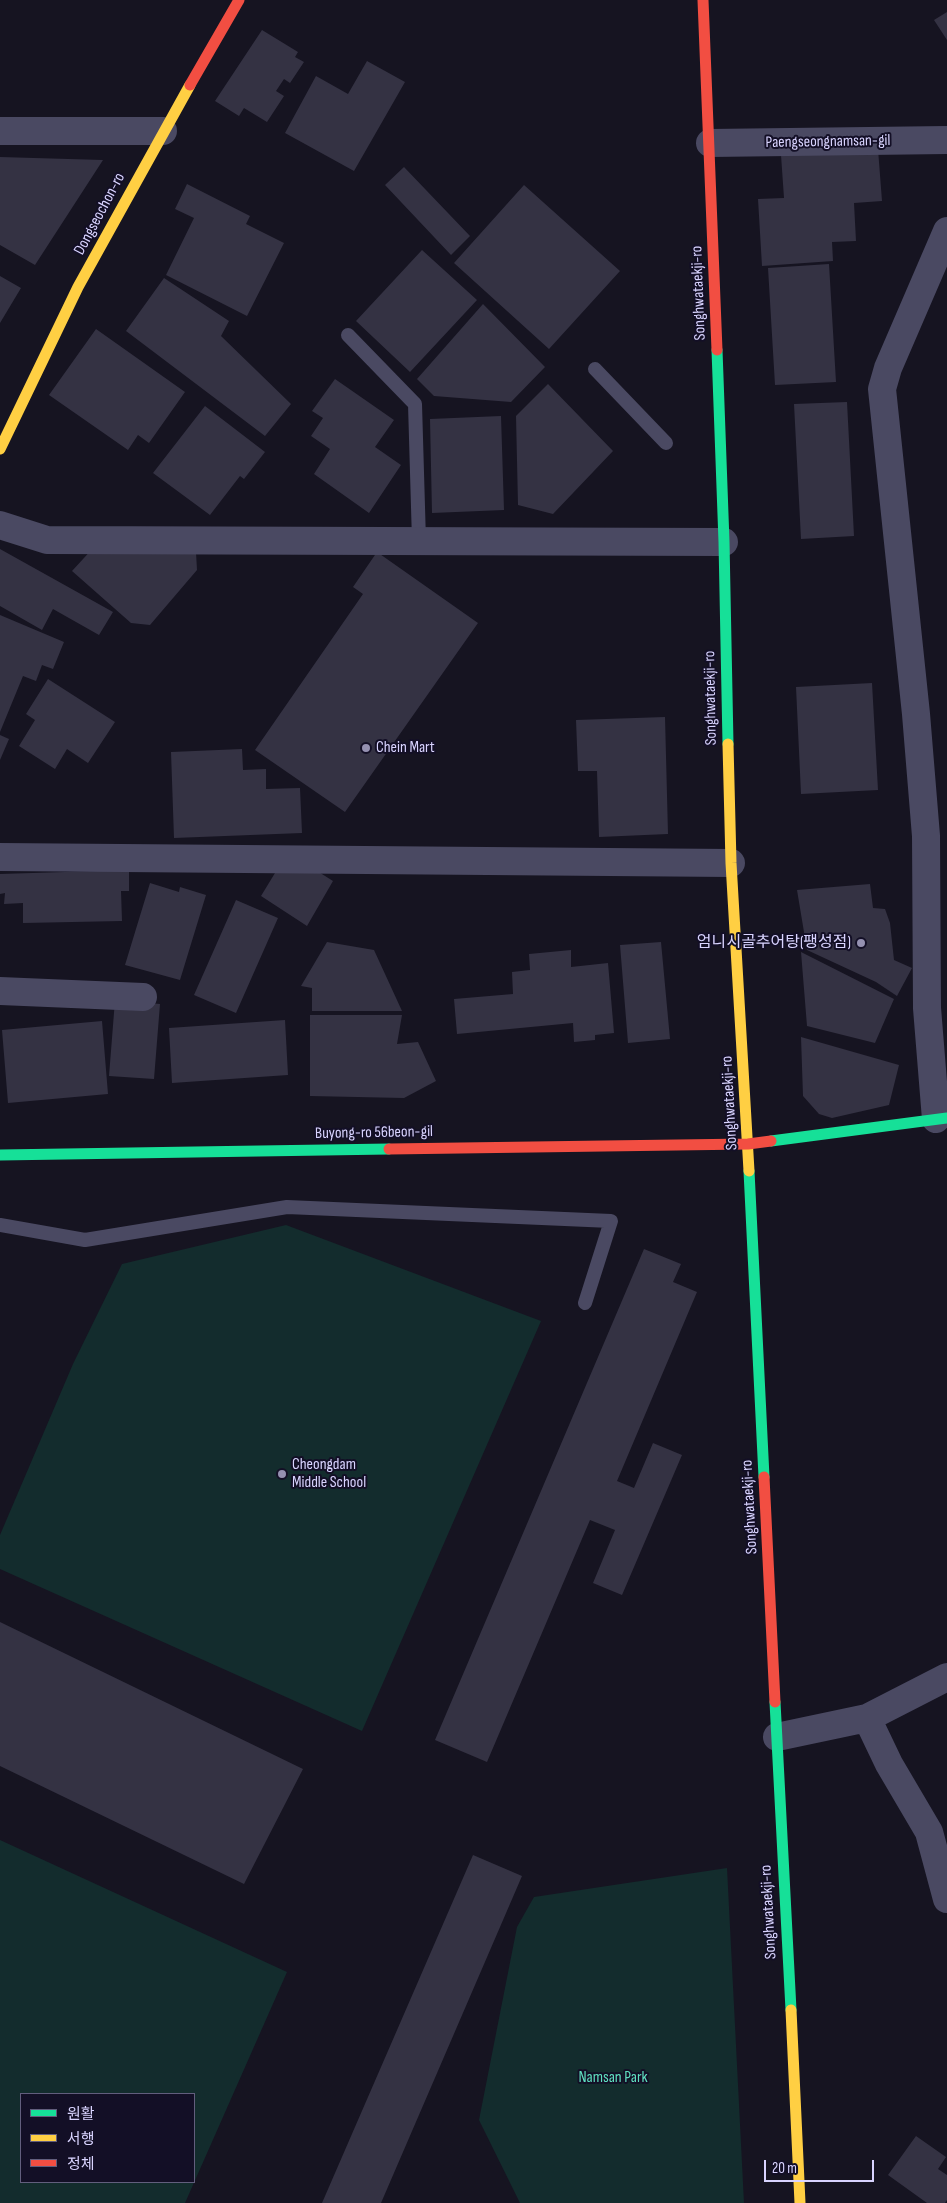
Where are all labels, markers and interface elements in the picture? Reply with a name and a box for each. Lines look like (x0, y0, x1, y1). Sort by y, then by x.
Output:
street label: Paengseongnamsan-gil (765, 131, 891, 153)
street label: Dongseochon-ro (70, 170, 130, 258)
street label: Songhwataekji-ro (688, 245, 710, 341)
street label: Songhwataekji-ro (701, 650, 721, 746)
place label: Chein Mart (376, 738, 435, 758)
marker: Chein Mart (360, 742, 372, 754)
place label: 엄니시골추어탕(팽성점) (697, 933, 851, 953)
marker: 엄니시골추어탕(팽성점) (855, 937, 867, 949)
street label: Songhwataekji-ro (718, 1055, 742, 1151)
street label: Buyong-ro 56beon-gil (315, 1122, 433, 1144)
place label: Cheongdam Middle School (292, 1455, 366, 1493)
street label: Songhwataekji-ro (738, 1459, 762, 1555)
marker: Cheongdam Middle School (276, 1468, 288, 1480)
street label: Songhwataekji-ro (757, 1864, 781, 1960)
park label: Namsan Park (578, 2068, 648, 2088)
legend (20, 2093, 195, 2183)
text: 원활 (67, 2105, 95, 2124)
text: 서행 (67, 2130, 95, 2149)
scale bar (767, 2150, 877, 2182)
text: 정체 (67, 2155, 95, 2174)
text: 20 m (772, 2159, 797, 2178)

